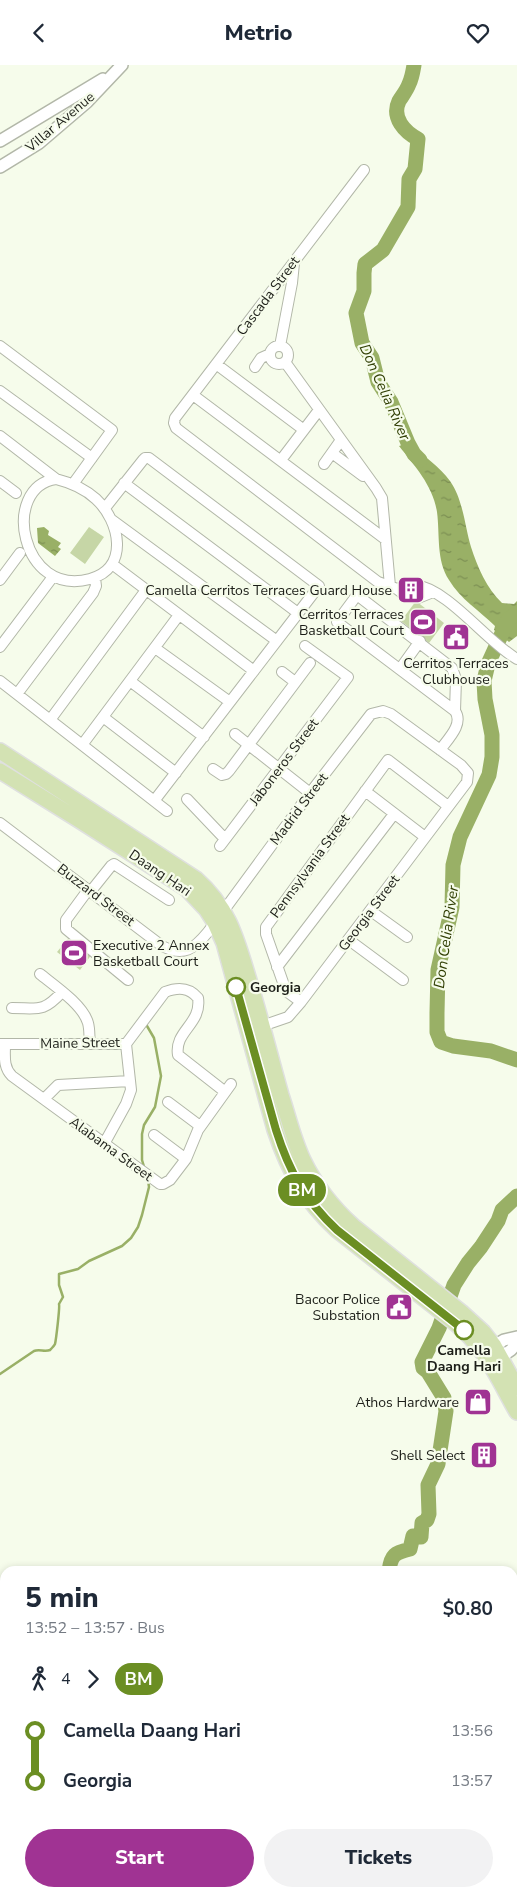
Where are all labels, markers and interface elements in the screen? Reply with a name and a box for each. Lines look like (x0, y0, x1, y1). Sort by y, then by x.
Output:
text: Metrio (224, 18, 293, 48)
icon: back (25, 19, 53, 47)
icon: heart (464, 19, 492, 47)
street label: Villar Avenue (21, 87, 99, 157)
street label: Cascada Street (232, 252, 304, 339)
water label: Don Celia River (355, 341, 415, 444)
building icon: Camella Cerritos Terraces Guard House (396, 575, 426, 605)
place label: Camella Cerritos Terraces Guard House (145, 581, 392, 600)
place label: Cerritos Terraces Basketball Court (299, 605, 404, 640)
sports icon: Cerritos Terraces Basketball Court (408, 607, 438, 637)
public building icon: Cerritos Terraces Clubhouse (441, 622, 471, 652)
place label: Cerritos Terraces Clubhouse (403, 654, 509, 689)
street label: Jaboneros Street (244, 714, 323, 810)
street label: Madrid Street (266, 769, 332, 849)
street label: Pennsylvania Street (266, 810, 354, 922)
street label: Daang Hari (125, 845, 195, 901)
street label: Buzzard Street (53, 860, 139, 930)
street label: Georgia Street (334, 871, 404, 955)
water label: Don Celia River (429, 884, 463, 990)
place label: Executive 2 Annex Basketball Court (93, 936, 210, 971)
sports icon: Executive 2 Annex Basketball Court (59, 938, 89, 968)
marker: Georgia (226, 977, 246, 997)
place label: Georgia (250, 978, 301, 997)
street label: Maine Street (40, 1033, 120, 1053)
street label: Alabama Street (66, 1112, 157, 1186)
line badge: BM (280, 1174, 324, 1206)
text: BM (288, 1178, 316, 1202)
place label: Bacoor Police Substation (295, 1290, 380, 1325)
public building icon: Bacoor Police Substation (384, 1292, 414, 1322)
marker: Camella Daang Hari (454, 1320, 474, 1340)
place label: Camella Daang Hari (427, 1341, 501, 1376)
shop icon: Athos Hardware (463, 1387, 493, 1417)
place label: Athos Hardware (355, 1393, 459, 1412)
building icon: Shell Select (469, 1440, 499, 1470)
place label: Shell Select (390, 1446, 465, 1465)
text: 5 min (25, 1579, 99, 1617)
text: $0.80 (443, 1596, 493, 1622)
text: 13:52 – 13:57 · Bus (25, 1617, 165, 1639)
icon: walk (25, 1665, 53, 1693)
icon: forward (79, 1665, 107, 1693)
text: BM (125, 1667, 153, 1691)
text: 4 (61, 1668, 71, 1690)
text: Camella Daang Hari (63, 1718, 241, 1744)
text: 13:56 (451, 1720, 493, 1742)
text: Georgia (63, 1768, 132, 1794)
text: 13:57 (451, 1770, 493, 1792)
button: Start (25, 1829, 254, 1887)
button: Tickets (264, 1829, 493, 1887)

